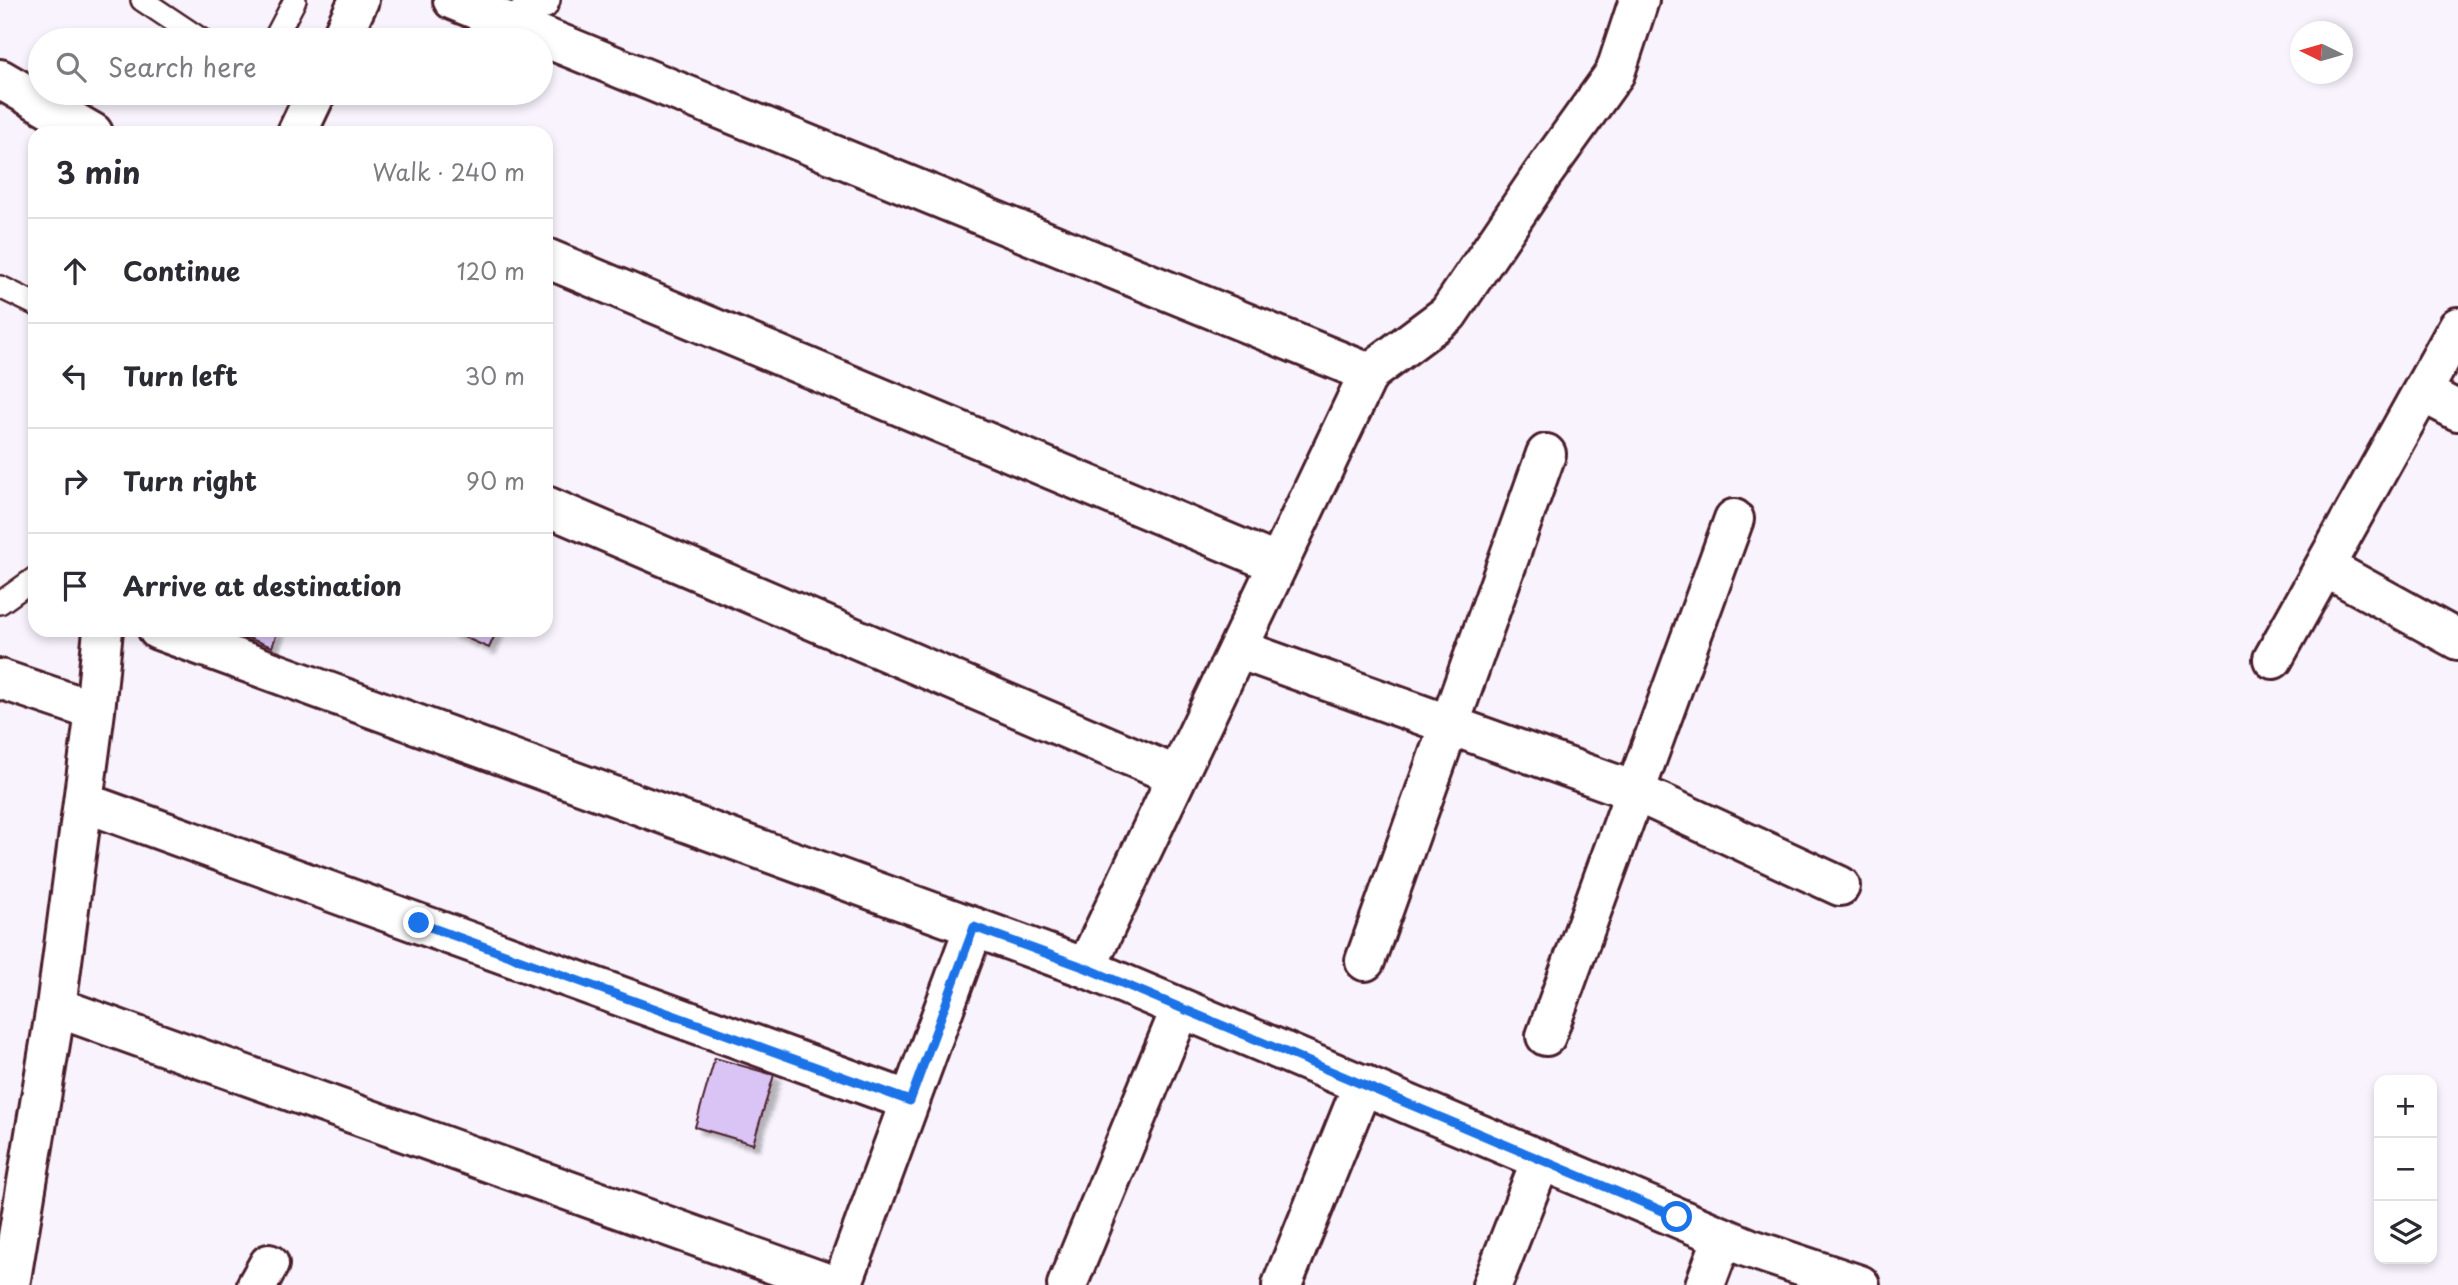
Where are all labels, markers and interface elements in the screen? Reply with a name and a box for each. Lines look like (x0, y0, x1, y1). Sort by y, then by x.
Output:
north arrow (2290, 21, 2353, 84)
search box (28, 28, 553, 105)
text: Search here (108, 47, 257, 86)
icon: search (52, 48, 90, 86)
text: 3 min (56, 149, 141, 194)
text: Walk · 240 m (373, 154, 525, 189)
text: Continue (123, 251, 240, 290)
icon: ahead (56, 252, 94, 290)
text: 120 m (457, 253, 525, 288)
text: Turn left (123, 356, 238, 395)
icon: left (56, 357, 94, 395)
text: 30 m (464, 358, 525, 393)
text: Turn right (123, 461, 257, 500)
icon: right (56, 462, 94, 500)
text: 90 m (466, 463, 525, 498)
text: Arrive at destination (123, 566, 402, 605)
icon: arrive (56, 567, 94, 605)
route end (403, 907, 434, 938)
map controls (2374, 1075, 2437, 1264)
button: + (2374, 1075, 2437, 1138)
button: − (2374, 1138, 2437, 1201)
route start (1661, 1201, 1692, 1232)
button: layers (2374, 1201, 2437, 1264)

